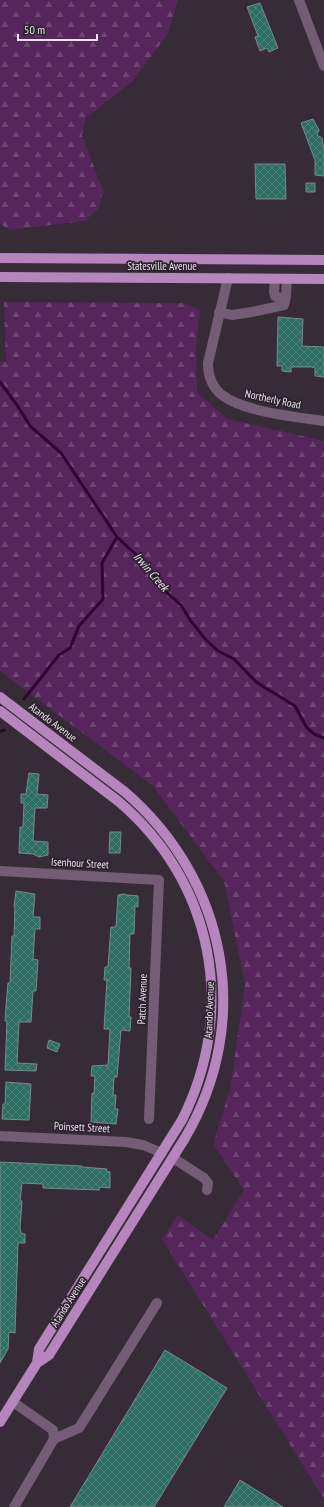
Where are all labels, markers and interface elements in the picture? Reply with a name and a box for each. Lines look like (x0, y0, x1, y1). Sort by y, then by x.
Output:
scale bar (18, 16, 97, 42)
text: 50 m (24, 22, 45, 37)
street label: Statesville Avenue (127, 259, 197, 273)
street label: Northerly Road (244, 386, 302, 412)
water label: Irwin Creek (130, 549, 173, 595)
street label: Atando Avenue (26, 699, 80, 745)
street label: Isenhour Street (51, 854, 109, 872)
street label: Patch Avenue (134, 973, 150, 1025)
street label: Atando Avenue (201, 981, 217, 1039)
street label: Poinsett Street (54, 1119, 110, 1135)
street label: Atando Avenue (47, 1274, 89, 1330)

